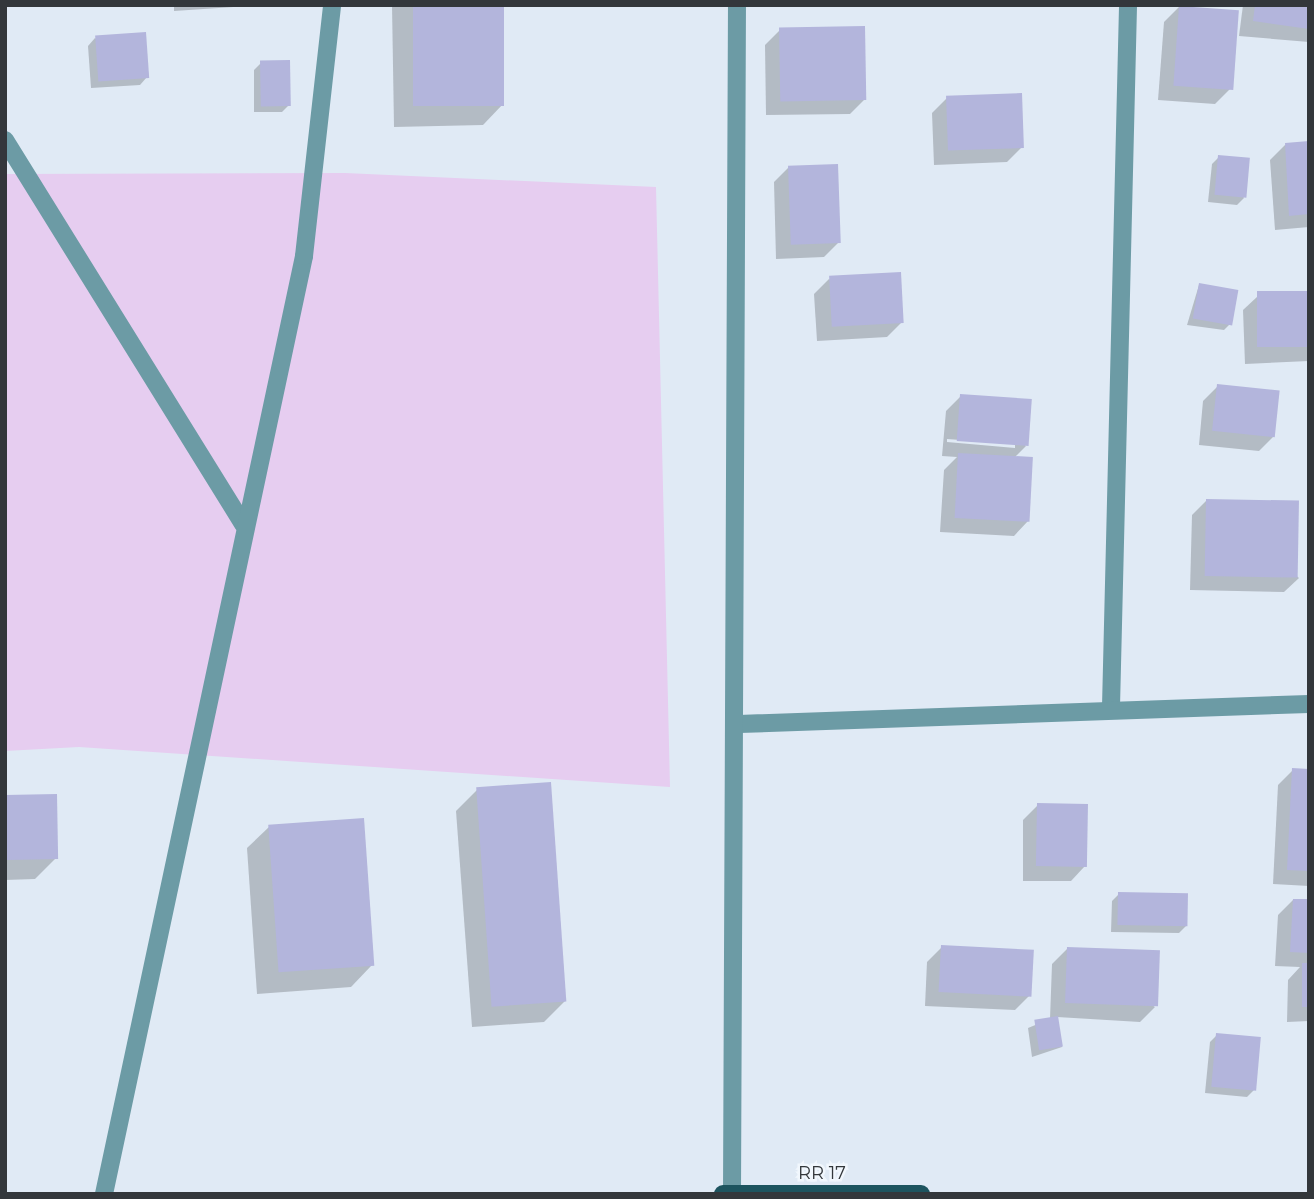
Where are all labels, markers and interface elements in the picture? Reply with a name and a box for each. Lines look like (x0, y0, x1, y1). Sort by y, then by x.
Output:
street label: RR 17 (798, 1162, 846, 1184)

